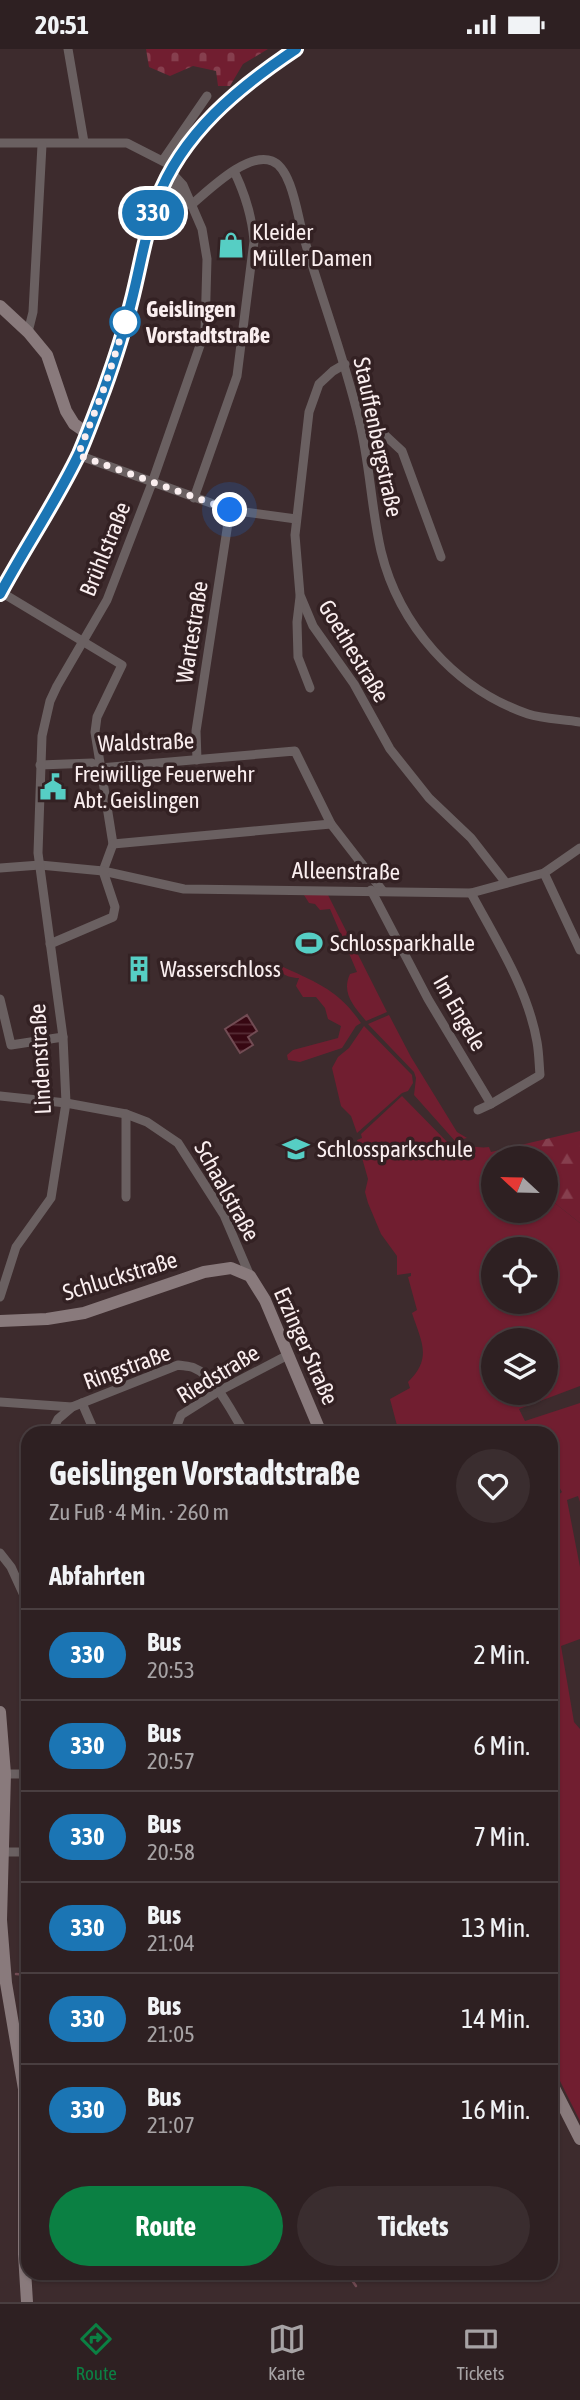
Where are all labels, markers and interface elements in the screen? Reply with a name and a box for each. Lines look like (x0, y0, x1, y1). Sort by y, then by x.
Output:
text: 20:51 (35, 10, 89, 40)
line badge: 330 (113, 190, 193, 236)
text: 330 (136, 199, 170, 226)
place label: Kleider Müller Damen (252, 219, 373, 271)
shop icon: Kleider Müller Damen (216, 230, 246, 260)
place label: Geislingen Vorstadtstraße (145, 296, 270, 348)
marker: Geislingen Vorstadtstraße (110, 307, 140, 337)
street label: Stauffenbergstraße (348, 355, 408, 519)
your location (212, 492, 247, 527)
street label: Brühlstraße (74, 498, 136, 600)
street label: Wartestraße (171, 579, 213, 685)
street label: Goethestraße (313, 595, 395, 707)
street label: Waldstraße (97, 727, 195, 757)
place label: Freiwillige Feuerwehr Abt. Geislingen (74, 761, 256, 813)
public building icon: Freiwillige Feuerwehr Abt. Geislingen (38, 772, 68, 802)
street label: Alleenstraße (292, 857, 400, 885)
sports icon: Schlossparkhalle (294, 928, 324, 958)
place label: Schlossparkhalle (330, 930, 475, 956)
building icon: Wasserschloss (124, 954, 154, 984)
place label: Wasserschloss (160, 956, 281, 982)
street label: Im Engele (428, 971, 492, 1055)
street label: Lindenstraße (24, 1003, 56, 1115)
school or university icon: Schlossparkschule (281, 1134, 311, 1164)
place label: Schlossparkschule (317, 1136, 473, 1162)
street label: Schaalstraße (189, 1137, 265, 1245)
north arrow (481, 1146, 558, 1223)
map controls (481, 1146, 558, 1405)
button: locate (481, 1237, 558, 1314)
street label: Schluckstraße (60, 1246, 180, 1306)
street label: Erzinger Straße (269, 1283, 343, 1409)
button: layers (481, 1328, 558, 1405)
street label: Ringstraße (80, 1339, 174, 1395)
street label: Riedstraße (172, 1339, 264, 1409)
button: heart (456, 1449, 530, 1523)
text: Geislingen Vorstadtstraße (49, 1454, 360, 1492)
text: Zu Fuß · 4 Min. · 260 m (49, 1499, 229, 1525)
text: Abfahrten (49, 1561, 145, 1591)
text: Bus (147, 1627, 181, 1657)
text: 2 Min. (474, 1640, 530, 1670)
text: 330 (71, 1641, 104, 1668)
text: 20:53 (147, 1657, 195, 1683)
text: Bus (147, 1718, 181, 1748)
text: 6 Min. (474, 1731, 530, 1761)
text: 330 (71, 1732, 104, 1759)
text: 20:57 (147, 1748, 195, 1774)
text: Bus (147, 1809, 181, 1839)
text: 7 Min. (474, 1822, 530, 1852)
text: 330 (71, 1823, 104, 1850)
text: 20:58 (147, 1839, 195, 1865)
text: Bus (147, 1900, 181, 1930)
text: 13 Min. (461, 1913, 530, 1943)
text: 330 (71, 1914, 104, 1941)
text: 21:04 (147, 1930, 195, 1956)
text: Bus (147, 1991, 181, 2021)
text: 14 Min. (461, 2004, 530, 2034)
text: 330 (71, 2005, 104, 2032)
text: 21:05 (147, 2021, 195, 2047)
text: Bus (147, 2082, 181, 2112)
text: 16 Min. (461, 2095, 530, 2125)
text: 330 (71, 2096, 104, 2123)
text: 21:07 (147, 2112, 195, 2138)
button: Route (49, 2186, 283, 2266)
button: Tickets (297, 2186, 530, 2266)
tab: Route (75, 2320, 117, 2384)
tab: Karte (268, 2320, 306, 2384)
tab: Tickets (456, 2320, 505, 2384)

